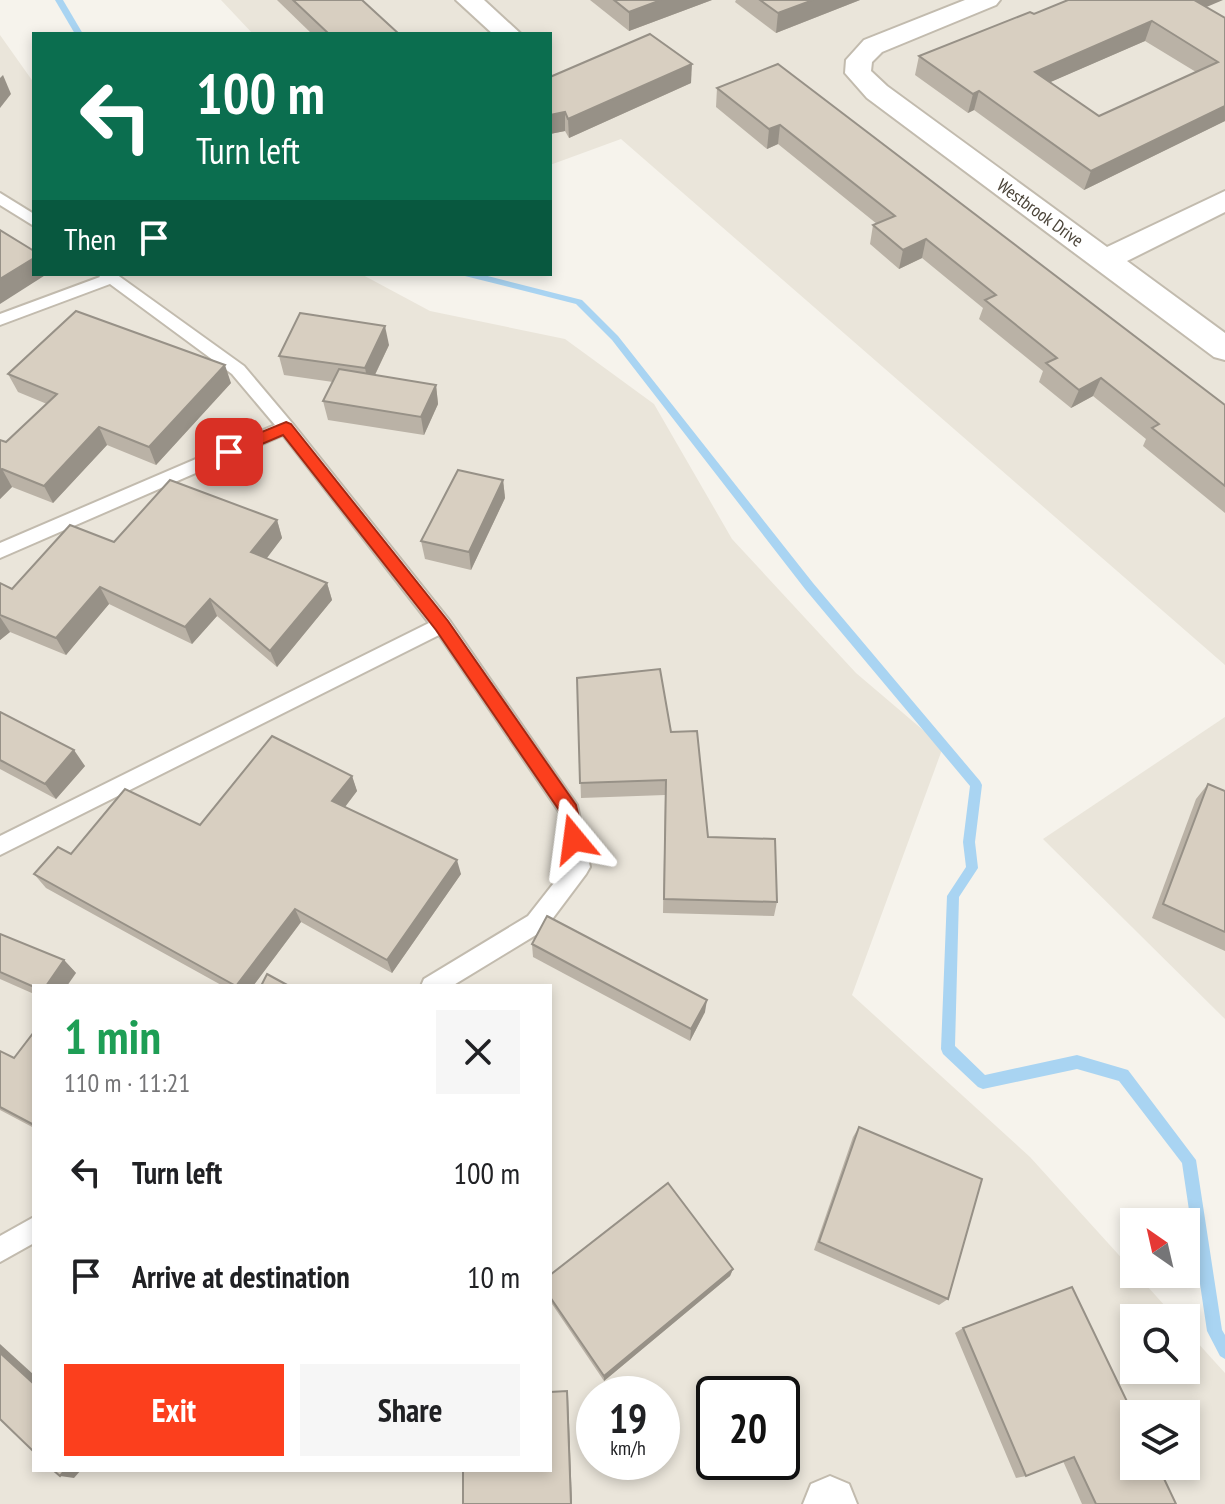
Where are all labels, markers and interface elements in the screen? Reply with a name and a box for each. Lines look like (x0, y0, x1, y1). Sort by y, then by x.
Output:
text: 100 m (196, 57, 325, 129)
icon: left (64, 64, 168, 168)
text: Turn left (196, 127, 300, 174)
street label: Westbrook Drive (993, 174, 1088, 252)
icon: arrive (132, 216, 176, 260)
text: Then (64, 219, 116, 258)
pin (195, 418, 263, 486)
icon: arrive (207, 430, 251, 474)
position arrow (532, 797, 616, 881)
text: 1 min (64, 1005, 161, 1067)
button: close (436, 1010, 520, 1094)
text: 110 m · 11:21 (64, 1066, 190, 1099)
icon: left (64, 1150, 108, 1194)
text: Turn left (132, 1153, 222, 1192)
text: 100 m (454, 1153, 520, 1192)
north arrow (1120, 1208, 1200, 1288)
map controls (1120, 1208, 1200, 1480)
icon: arrive (64, 1254, 108, 1298)
text: Arrive at destination (132, 1257, 350, 1296)
text: 10 m (467, 1257, 520, 1296)
button: search (1120, 1304, 1200, 1384)
button: Exit (64, 1364, 284, 1456)
button: Share (300, 1364, 520, 1456)
speed limit sign: 20 (696, 1376, 800, 1480)
text: 19 (609, 1392, 647, 1444)
button: layers (1120, 1400, 1200, 1480)
text: km/h (610, 1435, 646, 1461)

